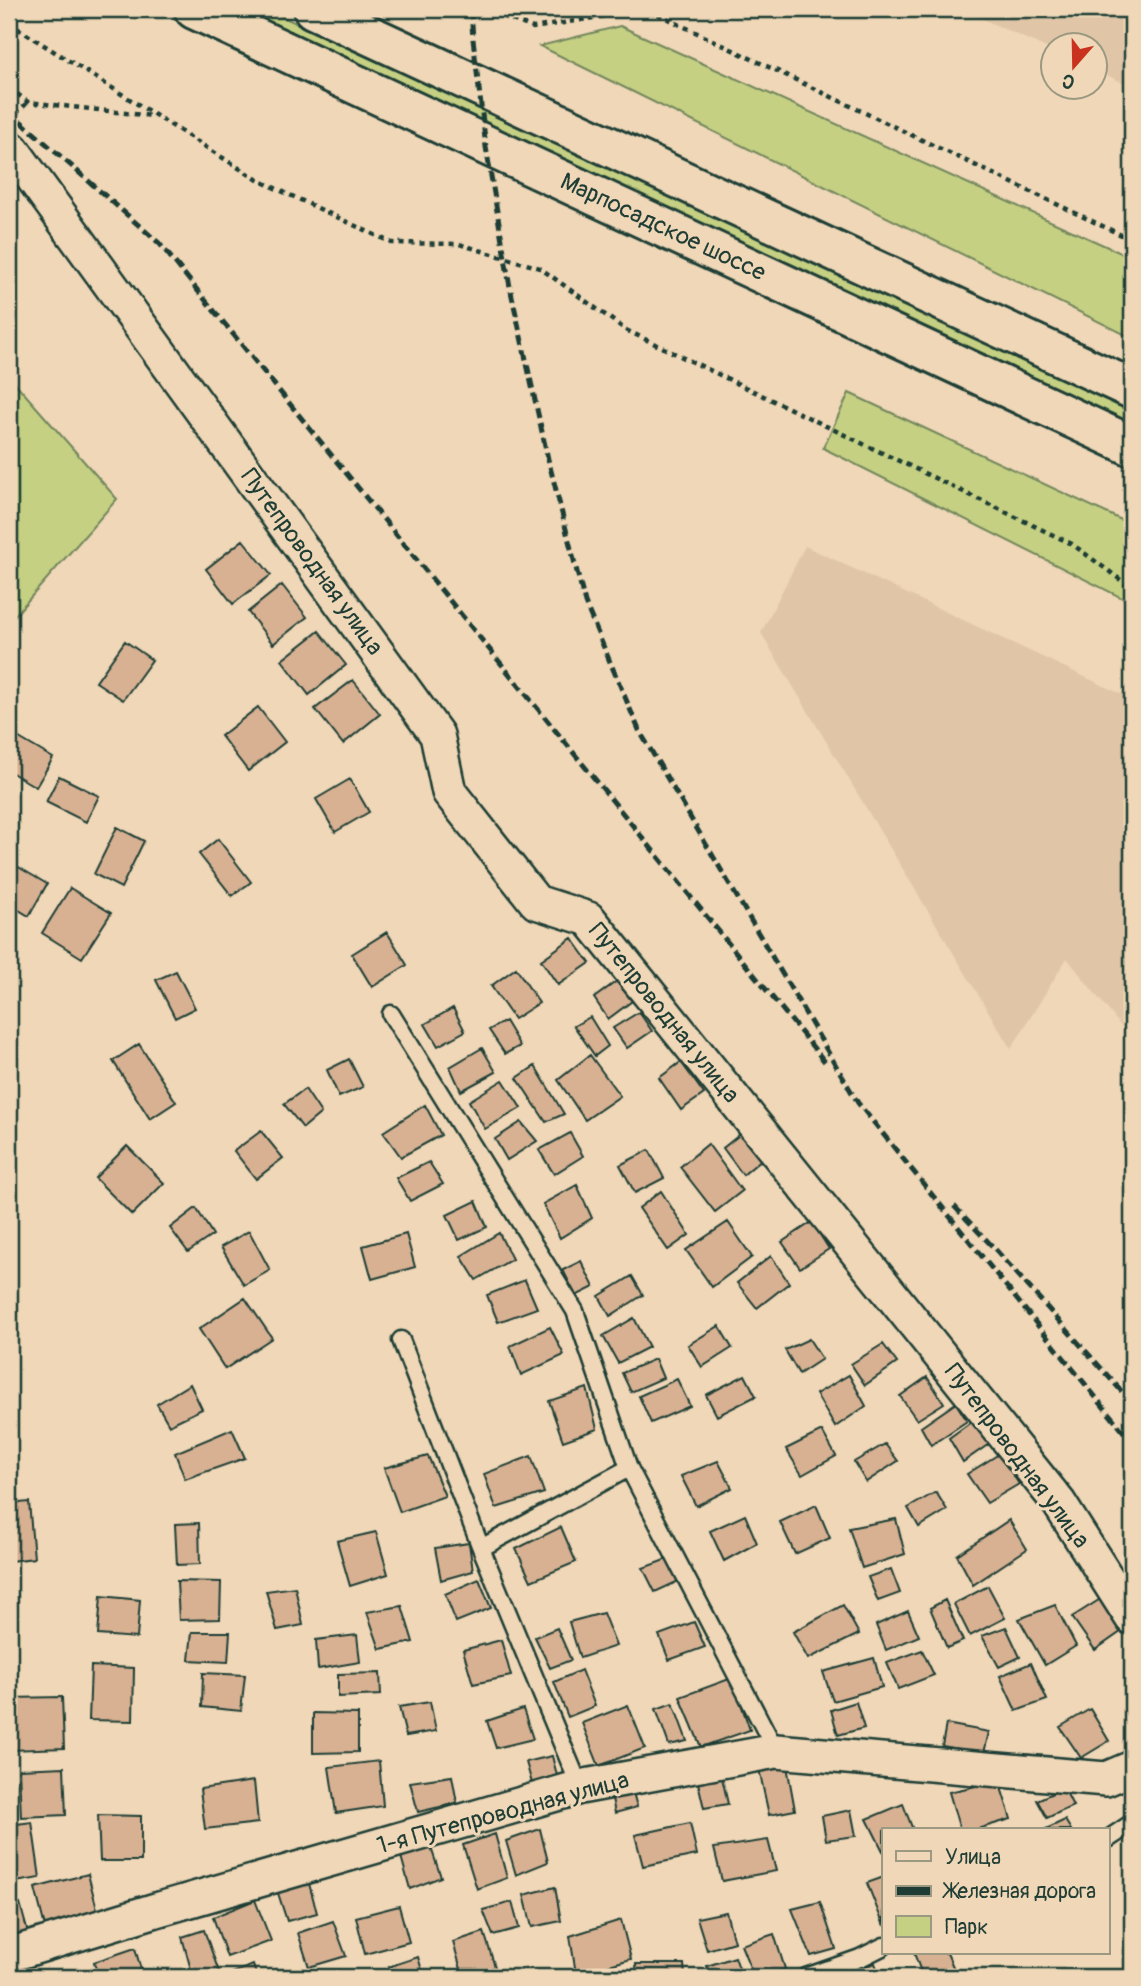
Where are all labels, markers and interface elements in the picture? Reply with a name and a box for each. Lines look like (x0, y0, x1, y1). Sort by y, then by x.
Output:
north arrow (1040, 32, 1110, 102)
text: С (1059, 68, 1078, 94)
street label: Марпосадское шоссе (556, 167, 770, 287)
street label: Путепроводная улица (235, 463, 389, 661)
street label: Путепроводная улица (582, 917, 746, 1109)
street label: Путепроводная улица (938, 1358, 1096, 1554)
street label: 1-я Путепроводная улица (374, 1765, 632, 1861)
legend (882, 1828, 1110, 1954)
text: Улица (945, 1844, 1001, 1871)
text: Железная дорога (942, 1878, 1096, 1905)
text: Парк (945, 1914, 988, 1941)

